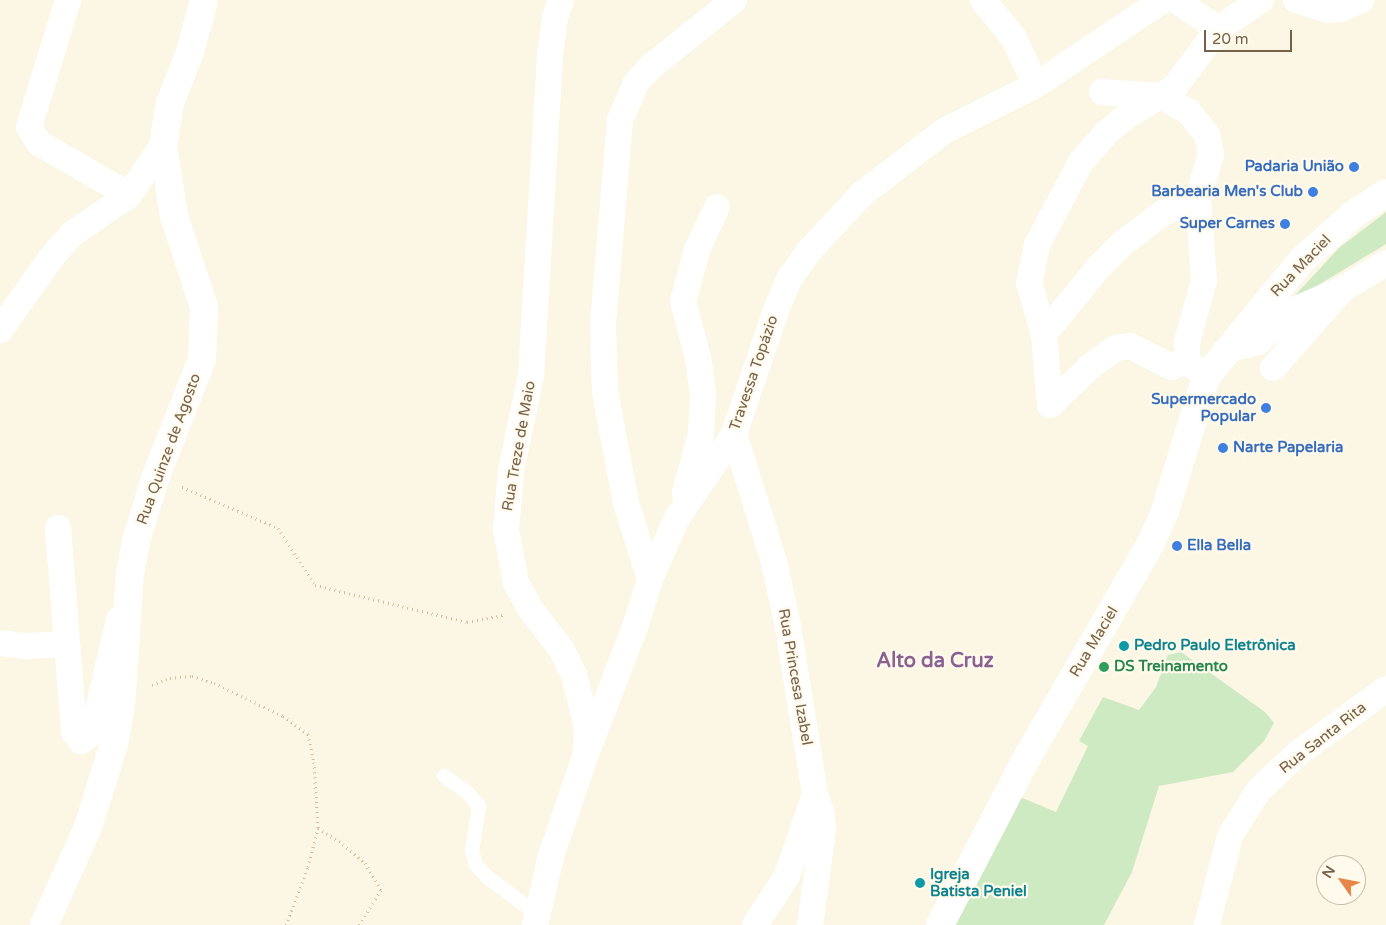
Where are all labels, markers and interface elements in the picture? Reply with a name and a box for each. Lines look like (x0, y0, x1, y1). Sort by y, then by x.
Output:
scale bar (1206, 20, 1294, 52)
text: 20 m (1212, 30, 1249, 48)
place label: Padaria União (1245, 158, 1344, 176)
marker: Padaria União (1348, 161, 1360, 173)
place label: Barbearia Men's Club (1151, 183, 1303, 201)
marker: Barbearia Men's Club (1307, 186, 1319, 198)
place label: Super Carnes (1180, 215, 1275, 233)
marker: Super Carnes (1279, 218, 1291, 230)
street label: Rua Maciel (1267, 231, 1335, 301)
street label: Travessa Topázio (726, 313, 782, 433)
street label: Rua Quinze de Agosto (133, 371, 205, 527)
street label: Rua Treze de Maio (499, 379, 539, 513)
place label: Supermercado Popular (1151, 390, 1256, 425)
marker: Supermercado Popular (1260, 402, 1272, 414)
place label: Narte Papelaria (1233, 439, 1343, 457)
marker: Narte Papelaria (1217, 442, 1229, 454)
place label: Ella Bella (1187, 537, 1251, 555)
marker: Ella Bella (1171, 540, 1183, 552)
street label: Rua Maciel (1066, 603, 1122, 681)
street label: Rua Princesa Izabel (774, 607, 816, 747)
place label: Pedro Paulo Eletrônica (1134, 637, 1296, 655)
marker: Pedro Paulo Eletrônica (1118, 640, 1130, 652)
district label: Alto da Cruz (876, 649, 994, 673)
place label: DS Treinamento (1114, 658, 1228, 676)
marker: DS Treinamento (1098, 661, 1110, 673)
street label: Rua Santa Rita (1276, 698, 1370, 778)
north arrow (1316, 855, 1366, 905)
text: N (1319, 863, 1339, 881)
place label: Igreja Batista Peniel (930, 865, 1027, 900)
marker: Igreja Batista Peniel (914, 877, 926, 889)

